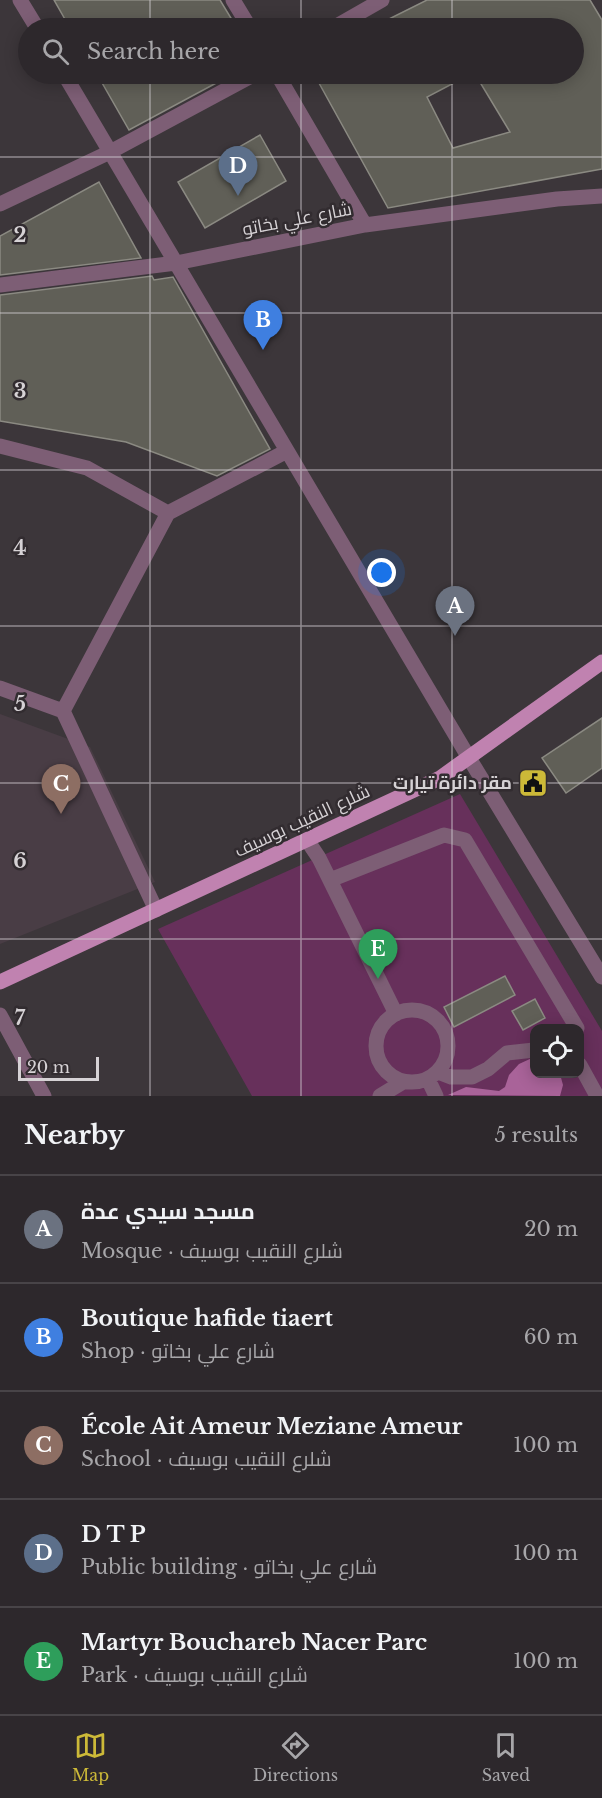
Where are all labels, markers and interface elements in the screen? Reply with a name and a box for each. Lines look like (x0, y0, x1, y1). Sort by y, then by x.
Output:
search box (18, 18, 584, 84)
icon: search (39, 35, 72, 68)
text: Search here (87, 38, 220, 65)
pin: D (218, 146, 258, 196)
street label: شارع علي بخاتو (240, 198, 354, 243)
text: 2 (13, 223, 27, 247)
pin: B (244, 300, 282, 350)
text: 3 (14, 379, 26, 403)
text: 4 (13, 536, 27, 560)
your location (367, 558, 396, 587)
pin: A (436, 586, 474, 636)
text: 5 (14, 692, 26, 716)
pin: C (42, 764, 80, 814)
public building icon: مقر دائرة تيارت (517, 767, 549, 799)
place label: مقر دائرة تيارت (393, 772, 512, 794)
street label: شلرع النقيب بوسيف (231, 780, 374, 863)
text: 6 (13, 849, 27, 873)
pin: E (358, 930, 398, 979)
text: 7 (15, 1006, 26, 1030)
map controls (530, 1024, 584, 1078)
button: locate (530, 1024, 584, 1078)
scale bar (18, 1054, 99, 1082)
text: 20 m (27, 1057, 70, 1077)
text: Nearby (24, 1119, 125, 1151)
text: 5 results (495, 1123, 578, 1147)
text: مسجد سيدي عدة (81, 1198, 255, 1225)
text: A (35, 1217, 52, 1241)
text: 20 m (524, 1217, 578, 1241)
text: Mosque · شلرع النقيب بوسيف (81, 1239, 343, 1263)
text: Boutique hafide tiaert (81, 1305, 333, 1332)
text: B (36, 1325, 51, 1349)
text: 60 m (524, 1325, 578, 1349)
text: Shop · شارع علي بخاتو (81, 1339, 275, 1363)
text: École Ait Ameur Meziane Ameur (81, 1413, 463, 1440)
text: C (35, 1433, 52, 1457)
text: 100 m (513, 1433, 578, 1457)
text: School · شلرع النقيب بوسيف (81, 1447, 332, 1471)
text: D T P (81, 1521, 146, 1548)
text: D (34, 1541, 53, 1565)
text: 100 m (513, 1541, 578, 1565)
text: Public building · شارع علي بخاتو (81, 1555, 377, 1579)
text: Martyr Bouchareb Nacer Parc (81, 1629, 427, 1656)
text: E (36, 1649, 51, 1673)
text: 100 m (513, 1649, 578, 1673)
text: Park · شلرع النقيب بوسيف (81, 1663, 308, 1687)
tab: Map (72, 1729, 109, 1785)
tab: Directions (253, 1729, 338, 1785)
tab: Saved (482, 1729, 530, 1785)

